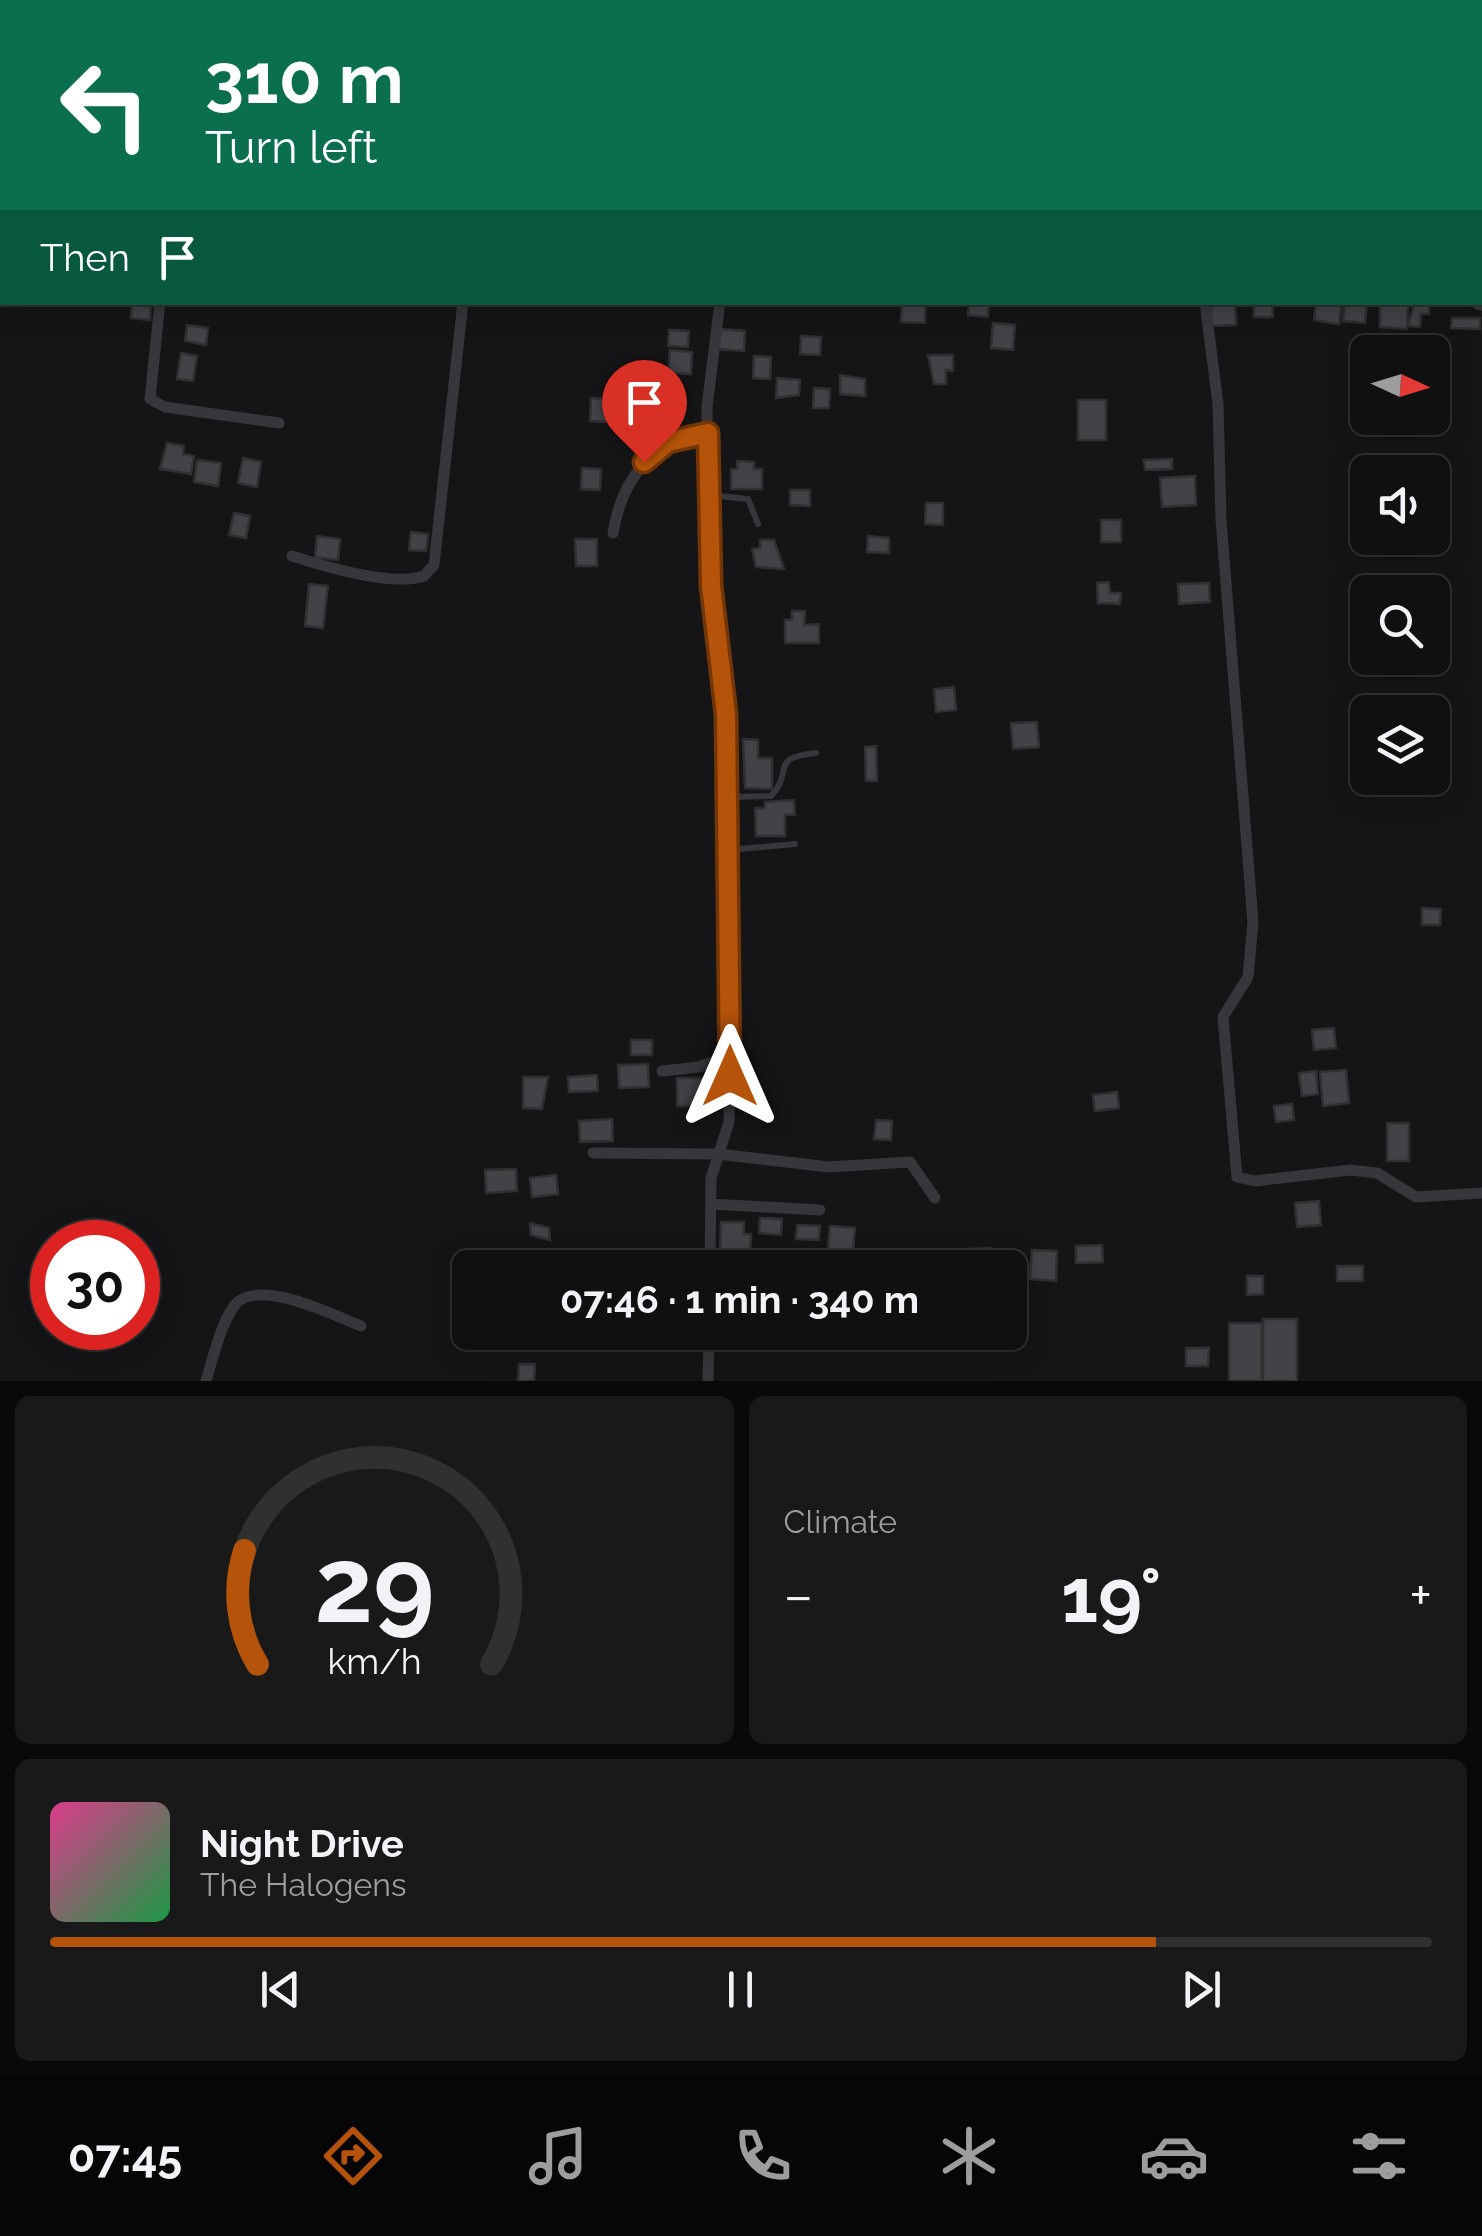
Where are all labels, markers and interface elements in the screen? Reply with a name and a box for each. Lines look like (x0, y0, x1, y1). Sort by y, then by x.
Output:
text: 310 m (205, 37, 404, 119)
icon: left (40, 40, 170, 170)
text: Turn left (205, 121, 377, 174)
icon: arrive (150, 230, 205, 285)
text: Then (40, 235, 130, 280)
north arrow (1350, 335, 1450, 435)
map controls (1350, 335, 1450, 795)
pin (602, 360, 687, 463)
icon: arrive (617, 375, 672, 430)
button: sound (1350, 455, 1450, 555)
button: search (1350, 575, 1450, 675)
button: layers (1350, 695, 1450, 795)
position arrow (678, 1024, 782, 1128)
speed limit sign: 30 (30, 1220, 160, 1350)
text: 07:46 · 1 min · 340 m (560, 1277, 919, 1322)
text: Climate (784, 1503, 897, 1540)
text: 29 (314, 1524, 434, 1646)
text: 19° (1061, 1551, 1161, 1640)
text: − (784, 1563, 813, 1628)
text: + (1409, 1563, 1432, 1628)
text: km/h (327, 1640, 421, 1682)
text: Night Drive (200, 1821, 404, 1866)
text: The Halogens (200, 1866, 406, 1903)
icon: previous (253, 1962, 308, 2017)
icon: pause (713, 1962, 768, 2017)
icon: next (1174, 1962, 1229, 2017)
icon: directions (318, 2121, 388, 2191)
icon: music (523, 2121, 593, 2191)
icon: phone (728, 2121, 798, 2191)
icon: climate (934, 2121, 1004, 2191)
icon: car (1139, 2121, 1209, 2191)
icon: filters (1344, 2121, 1414, 2191)
text: 07:45 (68, 2130, 182, 2183)

